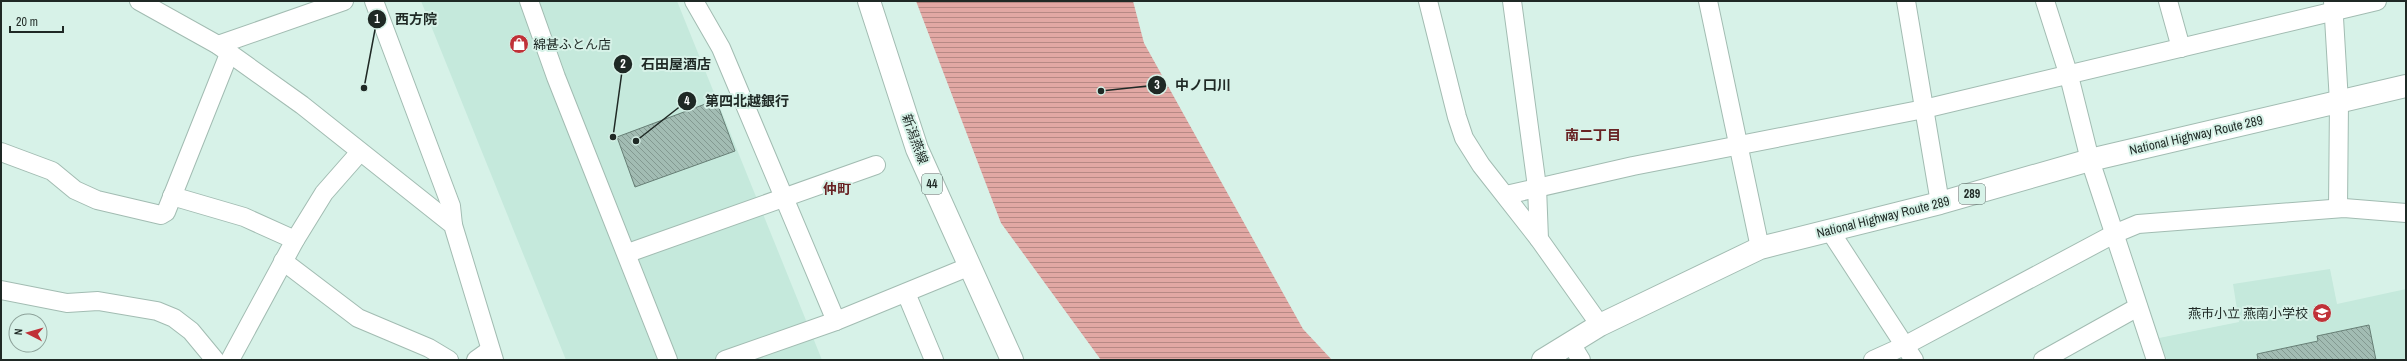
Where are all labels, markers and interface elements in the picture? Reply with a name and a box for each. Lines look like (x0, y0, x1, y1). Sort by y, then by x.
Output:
callout: 西方院 (367, 6, 445, 32)
scale bar (10, 8, 63, 34)
text: 西方院 (395, 10, 437, 28)
text: 1 (374, 11, 380, 27)
text: 20 m (16, 14, 38, 30)
shop icon: 綿甚ふとん店 (508, 33, 530, 55)
place label: 綿甚ふとん店 (533, 36, 611, 53)
callout: 石田屋酒店 (613, 51, 719, 77)
text: 石田屋酒店 (641, 55, 711, 73)
text: 2 (620, 56, 626, 72)
callout: 中ノ口川 (1147, 72, 1239, 98)
text: 中ノ口川 (1175, 76, 1231, 94)
text: 3 (1154, 77, 1160, 93)
callout: 第四北越銀行 (677, 88, 797, 114)
text: 第四北越銀行 (705, 92, 789, 110)
text: 4 (684, 93, 690, 109)
street label: National Highway Route 289 (2128, 111, 2264, 159)
street label: 新潟燕線 (898, 112, 932, 166)
district label: 南二丁目 (1565, 126, 1621, 144)
road number: 44 (922, 174, 942, 194)
district label: 仲町 (823, 180, 851, 198)
road number: 289 (1959, 184, 1985, 204)
street label: National Highway Route 289 (1815, 192, 1951, 242)
school or university icon: 燕市小立 燕南小学校 (2311, 302, 2333, 324)
place label: 燕市小立 燕南小学校 (2188, 305, 2308, 322)
north arrow (8, 313, 48, 353)
text: N (11, 328, 25, 336)

